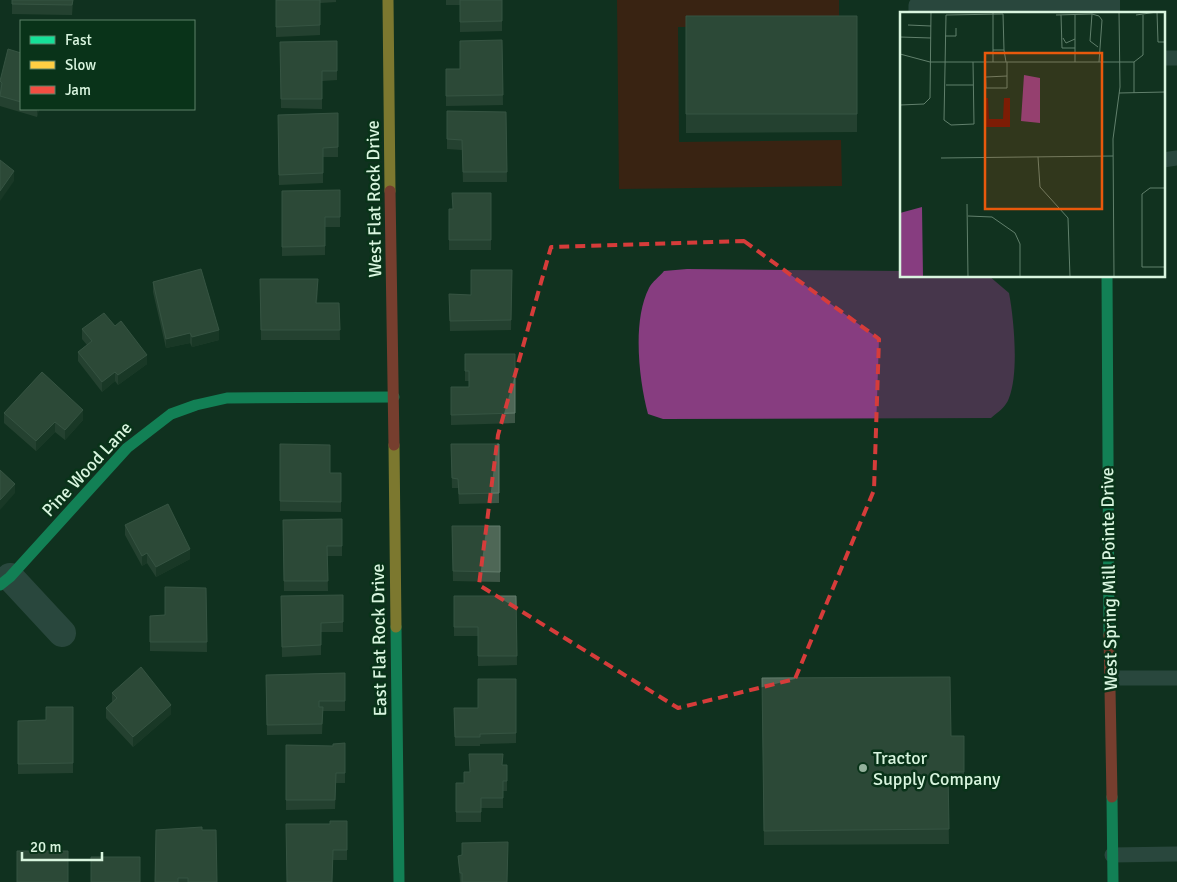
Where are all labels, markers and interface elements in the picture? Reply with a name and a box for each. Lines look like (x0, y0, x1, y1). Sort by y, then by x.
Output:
inset map (900, 12, 1164, 278)
legend (20, 20, 195, 110)
text: Fast (65, 31, 92, 49)
text: Slow (65, 56, 96, 74)
text: Jam (65, 81, 91, 99)
street label: West Flat Rock Drive (362, 120, 386, 278)
street label: Pine Wood Lane (37, 417, 137, 521)
street label: West Spring Mill Pointe Drive (1096, 467, 1122, 691)
street label: East Flat Rock Drive (367, 563, 391, 717)
place label: Tractor Supply Company (873, 747, 1001, 790)
marker: Tractor Supply Company (857, 762, 869, 774)
scale bar (22, 830, 102, 862)
text: 20 m (30, 838, 61, 856)

